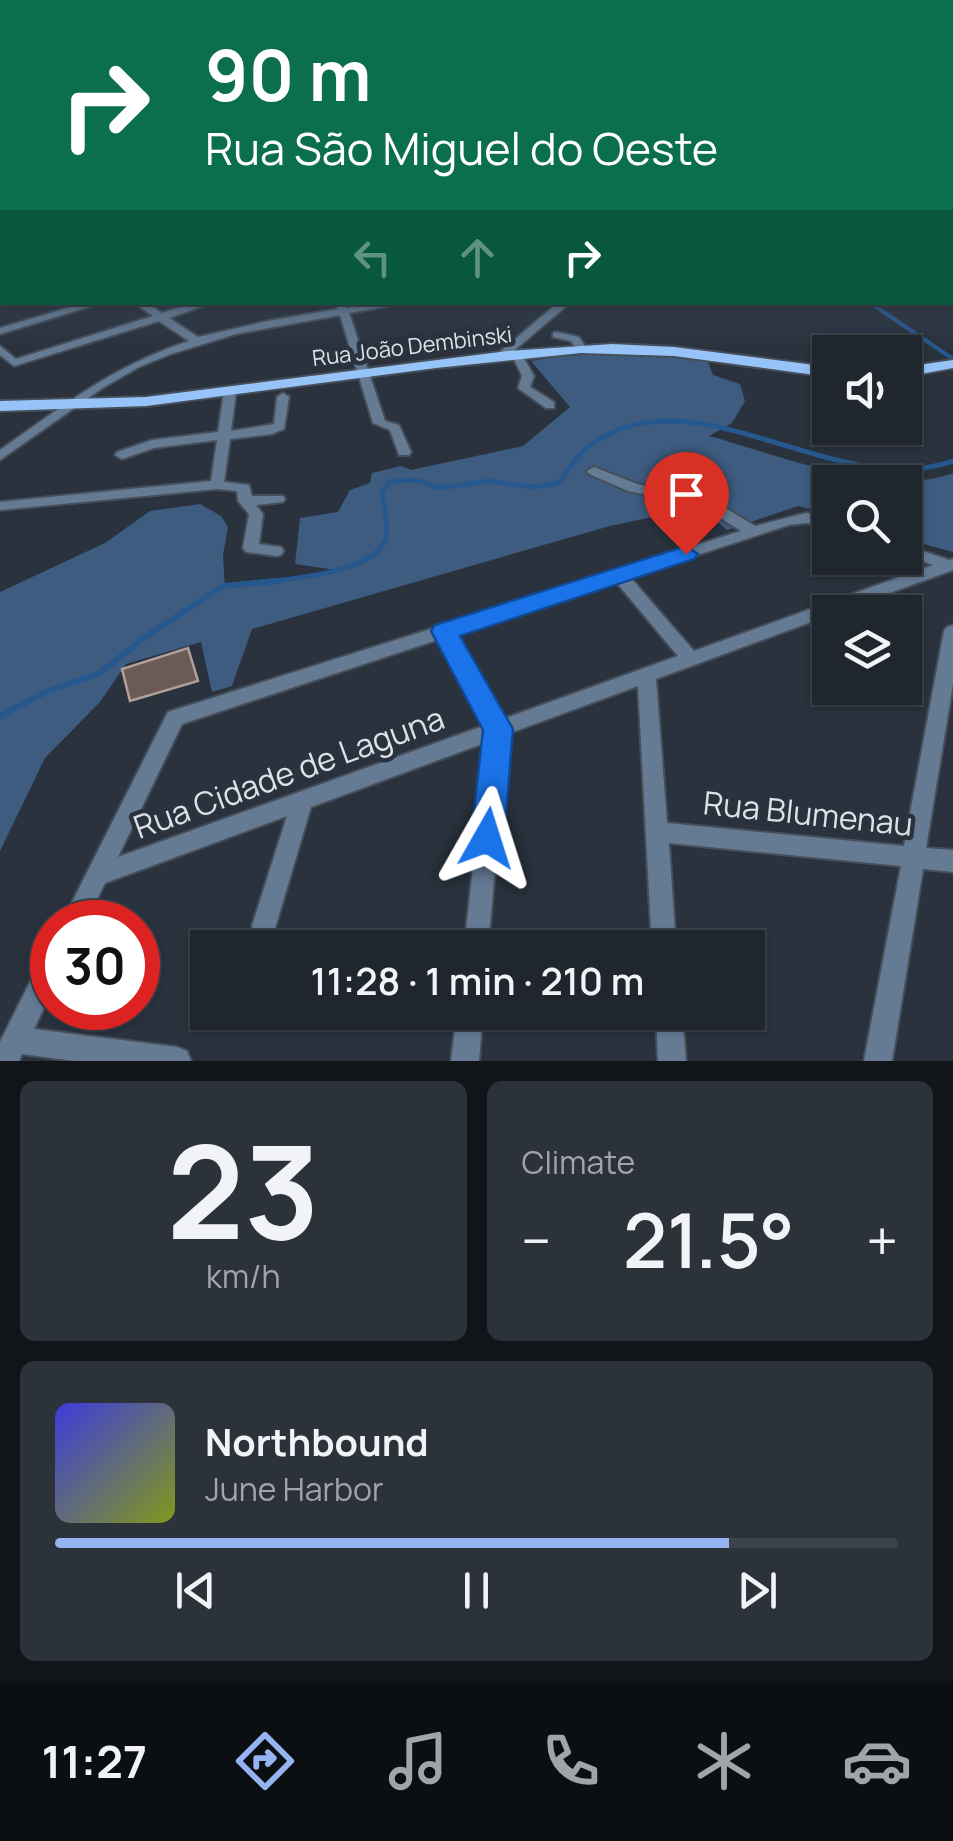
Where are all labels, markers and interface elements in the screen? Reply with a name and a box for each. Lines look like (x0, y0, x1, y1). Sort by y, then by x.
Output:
text: 90 m (205, 26, 372, 122)
icon: right (40, 40, 170, 170)
text: Rua São Miguel do Oeste (205, 117, 718, 179)
icon: left (345, 230, 400, 285)
icon: ahead (450, 230, 505, 285)
icon: right (555, 230, 610, 285)
street label: Rua João Dembinski (310, 319, 514, 373)
map controls (812, 335, 922, 705)
button: sound (812, 335, 922, 445)
pin (644, 452, 729, 555)
button: search (812, 465, 922, 575)
icon: arrive (659, 467, 714, 522)
button: layers (812, 595, 922, 705)
street label: Rua Cidade de Laguna (127, 695, 450, 849)
street label: Rua Blumenau (701, 780, 915, 846)
position arrow (435, 786, 539, 890)
speed limit sign: 30 (30, 900, 160, 1030)
text: 11:28 · 1 min · 210 m (311, 954, 644, 1006)
text: 23 (167, 1100, 320, 1278)
text: Climate (522, 1140, 635, 1184)
text: 21.5° (623, 1188, 795, 1291)
text: − (522, 1202, 551, 1278)
text: + (866, 1202, 898, 1278)
text: km/h (206, 1254, 280, 1298)
text: Northbound (205, 1415, 429, 1467)
text: June Harbor (205, 1467, 383, 1511)
icon: previous (168, 1563, 223, 1618)
icon: pause (449, 1563, 504, 1618)
icon: next (730, 1563, 785, 1618)
icon: directions (230, 1726, 300, 1796)
icon: music (383, 1726, 453, 1796)
icon: phone (536, 1726, 606, 1796)
icon: climate (689, 1726, 759, 1796)
icon: car (842, 1726, 912, 1796)
text: 11:27 (41, 1730, 147, 1792)

